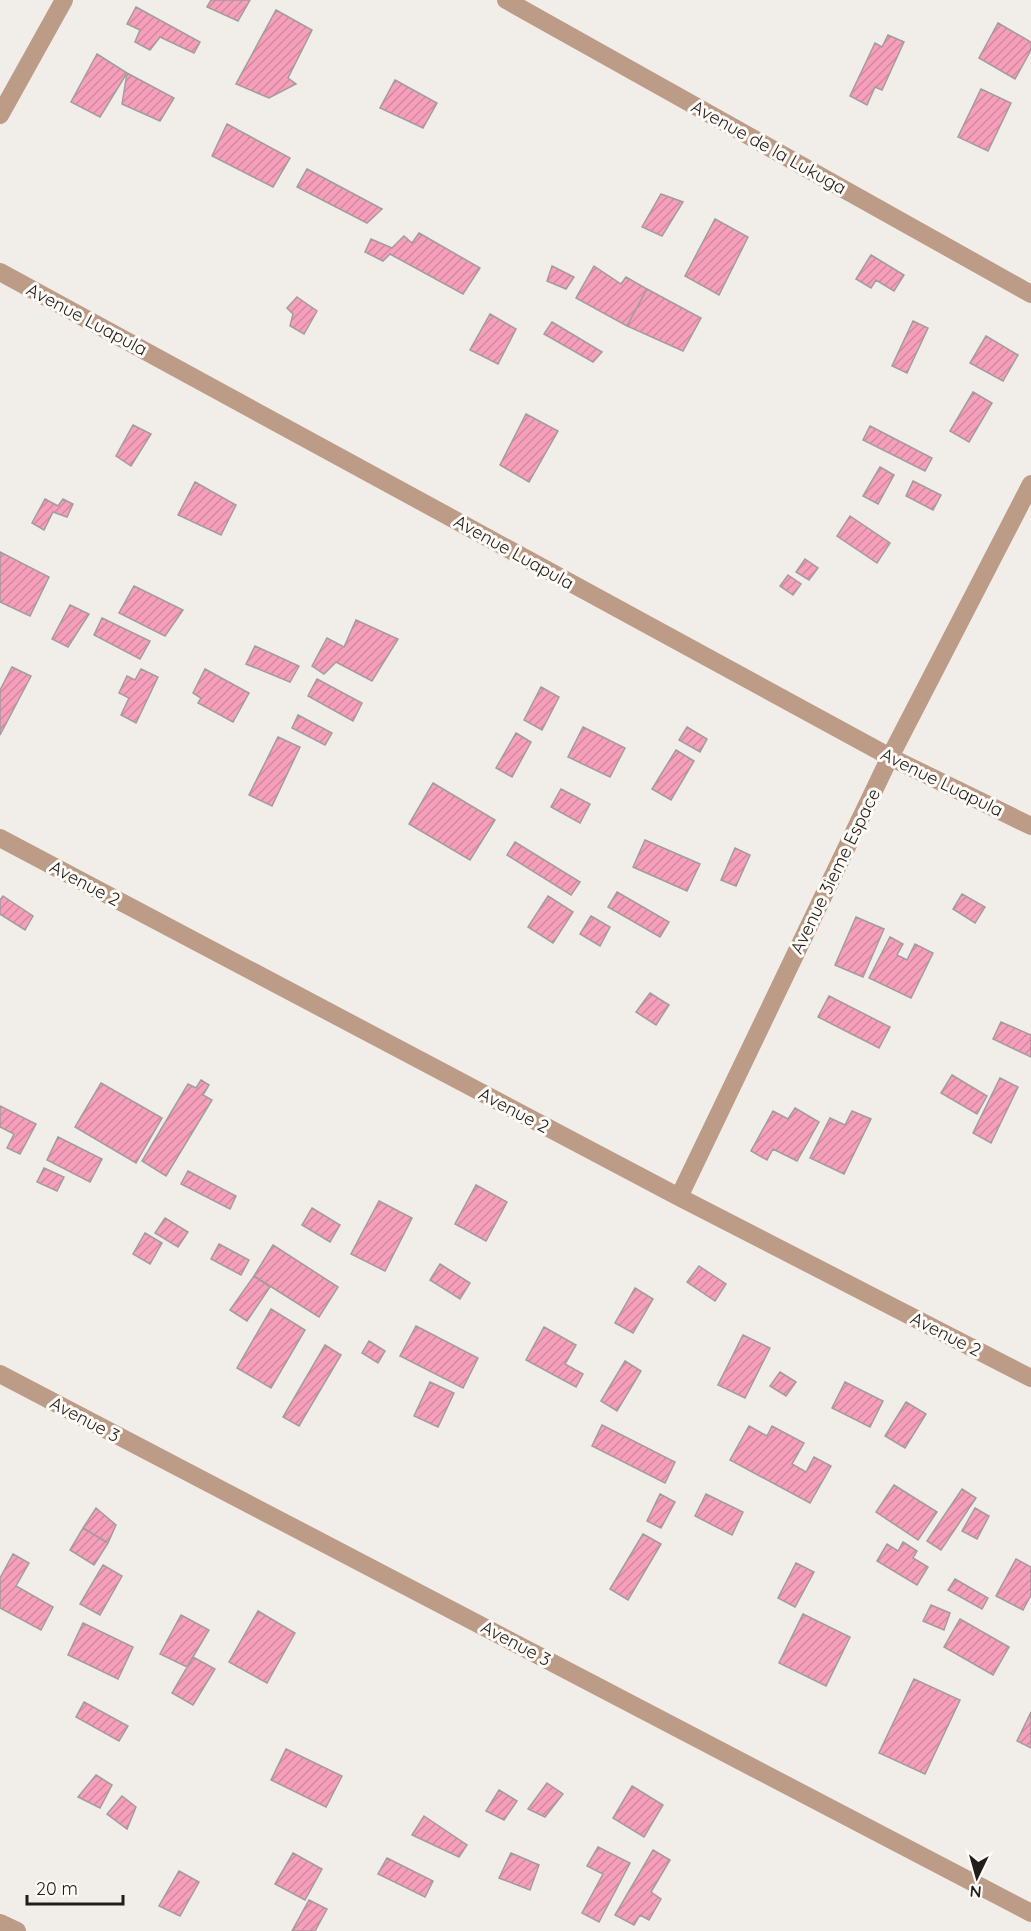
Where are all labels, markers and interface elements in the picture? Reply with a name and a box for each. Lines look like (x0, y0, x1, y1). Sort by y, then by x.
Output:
street label: Avenue de la Lukuga (687, 95, 851, 199)
street label: Avenue Luapula (23, 278, 151, 360)
street label: Avenue Luapula (450, 510, 578, 594)
street label: Avenue Luapula (877, 742, 1007, 822)
street label: Avenue 3ieme Espace (785, 784, 885, 958)
street label: Avenue 2 (46, 855, 124, 911)
street label: Avenue 2 (475, 1082, 553, 1138)
street label: Avenue 2 (907, 1306, 985, 1362)
street label: Avenue 3 (46, 1391, 124, 1447)
street label: Avenue 3 (477, 1615, 555, 1671)
north arrow (947, 1847, 1007, 1907)
scale bar (27, 1868, 123, 1906)
text: 20 m (36, 1877, 78, 1900)
text: N (969, 1881, 982, 1902)

